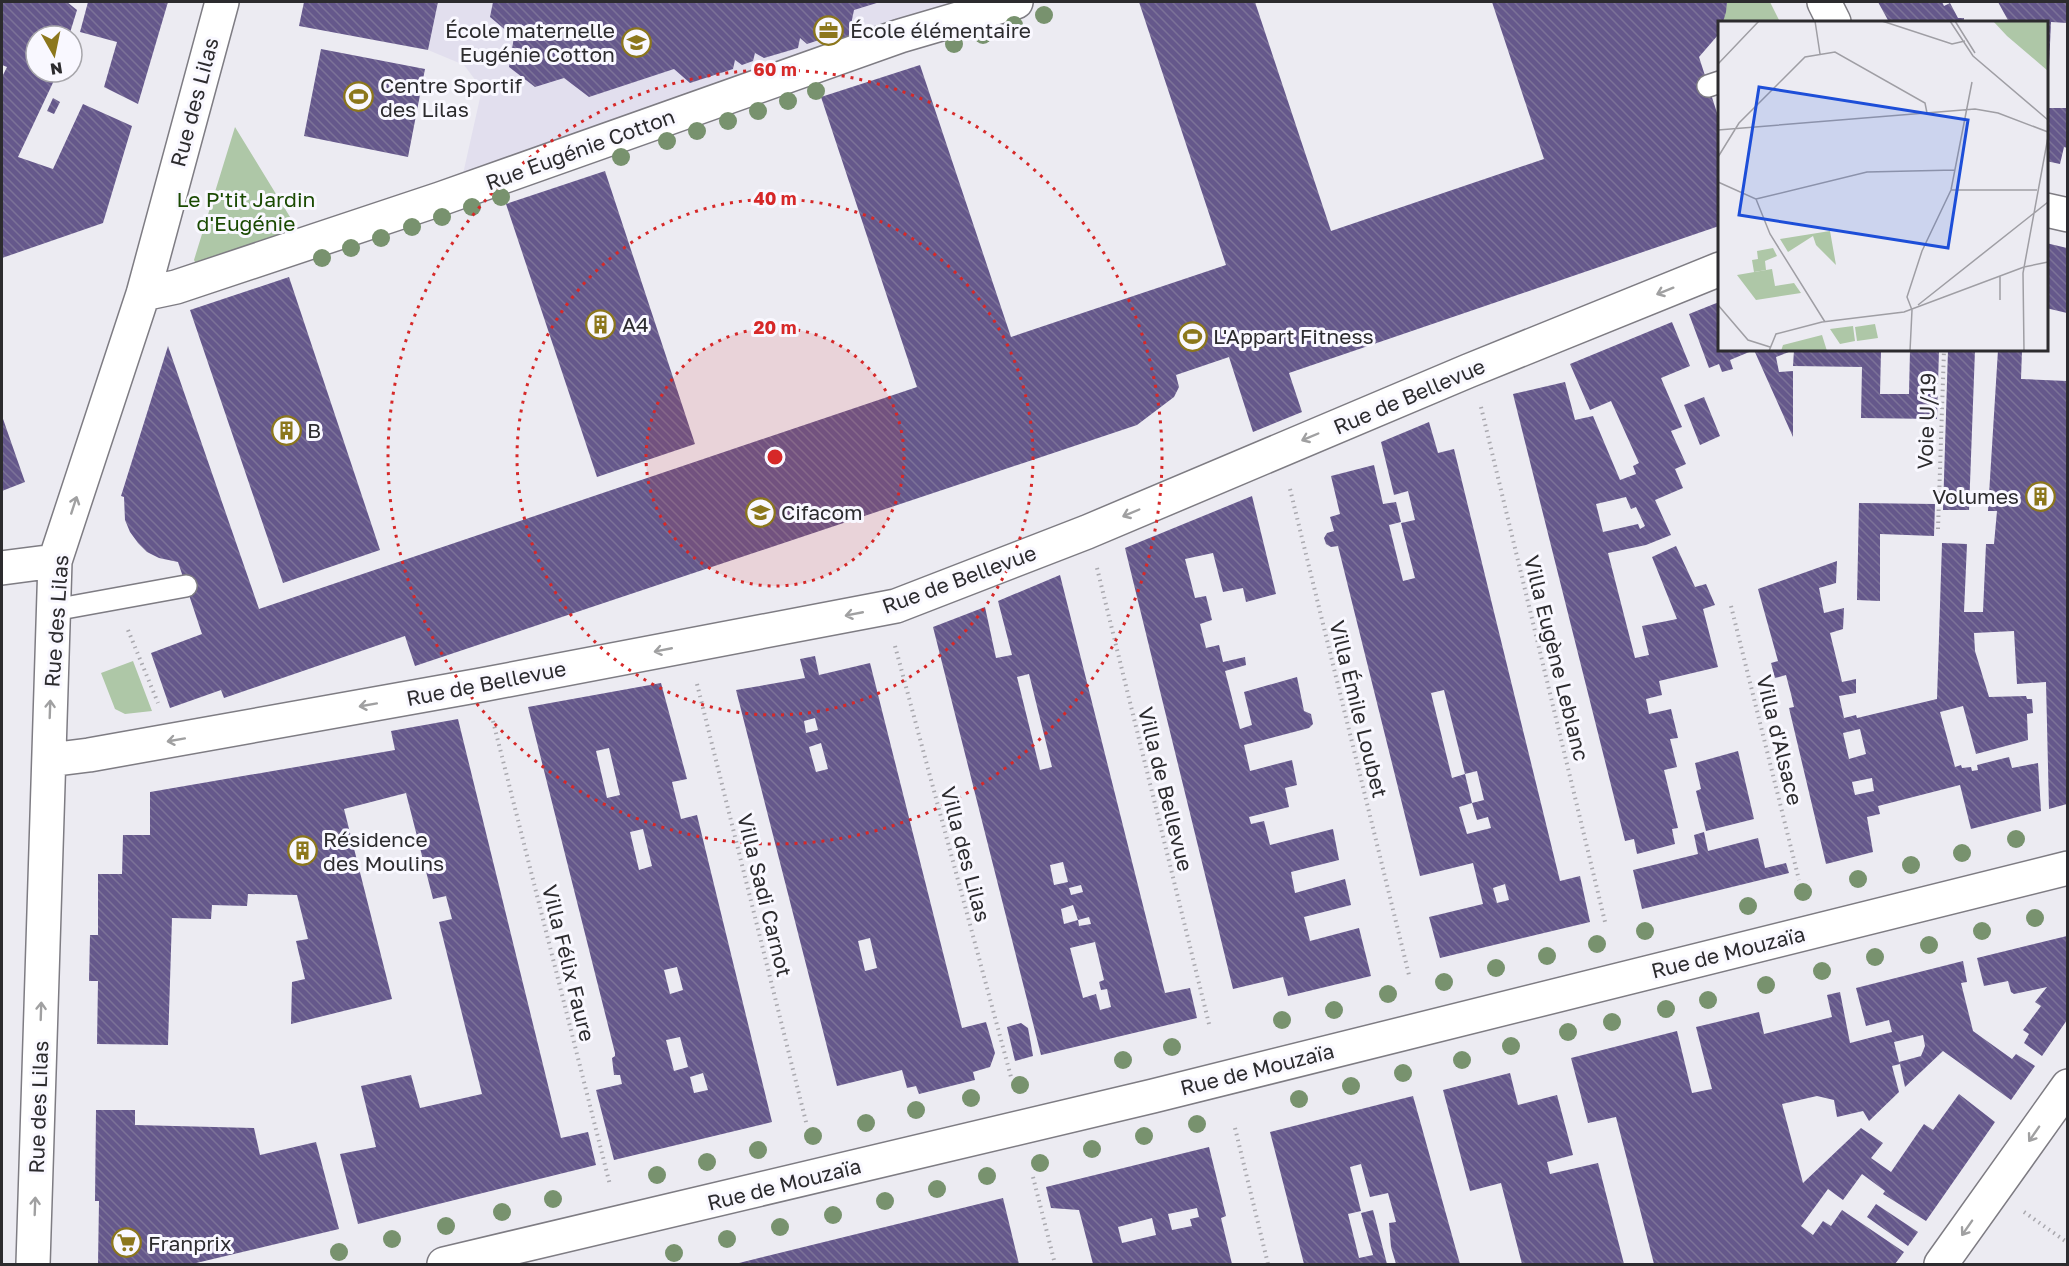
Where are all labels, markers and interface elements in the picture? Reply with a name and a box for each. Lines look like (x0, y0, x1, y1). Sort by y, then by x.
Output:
office icon: École élémentaire (813, 14, 845, 46)
place label: École maternelle Eugénie Cotton (445, 17, 615, 67)
place label: École élémentaire (850, 17, 1031, 43)
inset map (1718, 21, 2048, 351)
north arrow (24, 24, 84, 84)
school or university icon: École maternelle Eugénie Cotton (620, 26, 652, 58)
street label: Rue des Lilas (164, 34, 224, 170)
text: N (49, 58, 64, 80)
text: 60 m (753, 58, 797, 80)
place label: Centre Sportif des Lilas (380, 72, 523, 122)
sports icon: Centre Sportif des Lilas (343, 81, 375, 113)
street label: Rue Eugénie Cotton (482, 103, 678, 195)
park label: Le P'tit Jardin d'Eugénie (176, 186, 316, 236)
text: 40 m (753, 187, 797, 209)
one-way arrow (1657, 286, 1675, 297)
building icon: A4 (585, 308, 617, 340)
place label: A4 (622, 311, 649, 337)
text: 20 m (754, 316, 796, 338)
sports icon: L'Appart Fitness (1176, 320, 1208, 352)
place label: L'Appart Fitness (1213, 323, 1374, 349)
street label: Rue de Bellevue (1329, 352, 1489, 440)
street label: Voie U/19 (1911, 372, 1941, 470)
building icon: B (270, 414, 302, 446)
place label: B (307, 417, 321, 443)
one-way arrow (1302, 432, 1320, 444)
centre of rings (765, 447, 785, 467)
building icon: Volumes (2024, 480, 2056, 512)
place label: Volumes (1932, 483, 2019, 509)
one-way arrow (69, 496, 80, 515)
school or university icon: Cifacom (744, 496, 776, 528)
place label: Cifacom (781, 499, 863, 525)
one-way arrow (1122, 508, 1141, 519)
street label: Rue de Bellevue (878, 539, 1040, 619)
street label: Villa Eugène Leblanc (1519, 552, 1595, 764)
street label: Rue des Lilas (38, 554, 74, 688)
one-way arrow (845, 609, 865, 620)
street label: Villa Émile Loubet (1324, 618, 1394, 800)
one-way arrow (653, 645, 673, 656)
street label: Rue de Bellevue (404, 655, 568, 711)
street label: Villa d'Alsace (1751, 672, 1809, 808)
one-way arrow (45, 699, 56, 719)
one-way arrow (358, 700, 378, 711)
street label: Villa de Bellevue (1133, 704, 1199, 874)
one-way arrow (166, 735, 186, 746)
street label: Villa des Lilas (935, 783, 997, 925)
street label: Villa Sadi Carnot (732, 811, 798, 979)
place label: Résidence des Moulins (323, 826, 444, 876)
building icon: Résidence des Moulins (286, 835, 318, 867)
street label: Villa Félix Faure (537, 882, 601, 1044)
street label: Rue de Mouzaïa (1648, 920, 1808, 984)
one-way arrow (35, 1002, 47, 1022)
street label: Rue de Mouzaïa (1177, 1037, 1337, 1101)
street label: Rue des Lilas (23, 1040, 53, 1174)
one-way arrow (2027, 1125, 2040, 1141)
street label: Rue de Mouzaïa (704, 1152, 864, 1216)
one-way arrow (29, 1197, 41, 1217)
one-way arrow (1961, 1219, 1973, 1235)
supermarket icon: Franprix (111, 1227, 143, 1259)
place label: Franprix (148, 1230, 232, 1256)

